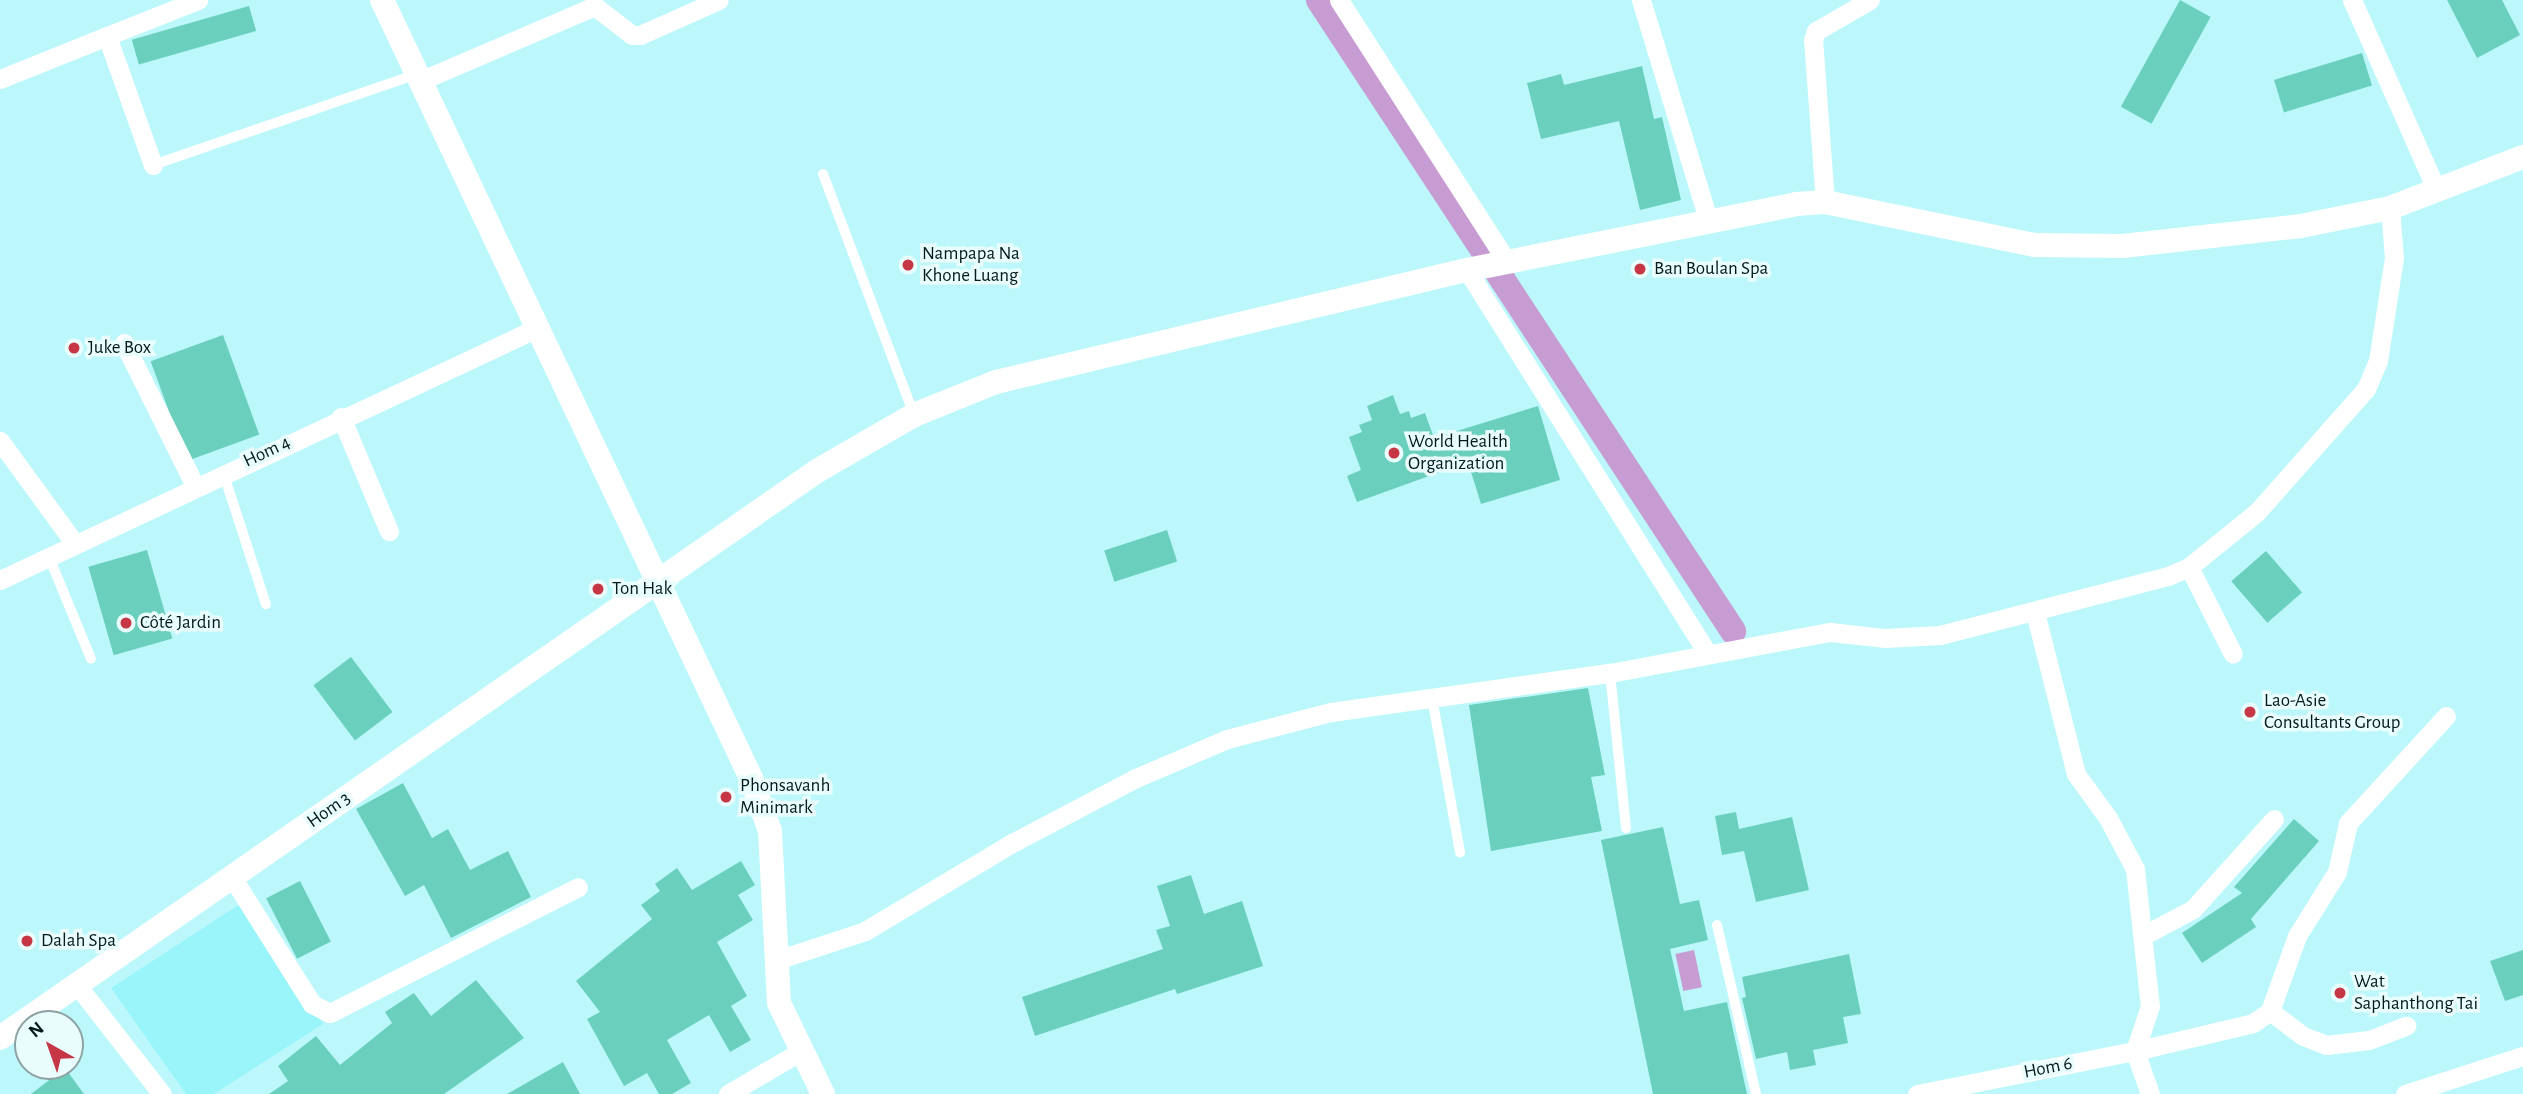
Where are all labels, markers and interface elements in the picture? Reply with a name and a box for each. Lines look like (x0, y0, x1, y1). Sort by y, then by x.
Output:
place label: Nampapa Na Khone Luang (922, 243, 1020, 287)
marker: Nampapa Na Khone Luang (900, 257, 916, 273)
place label: Ban Boulan Spa (1654, 258, 1768, 280)
marker: Ban Boulan Spa (1632, 261, 1648, 277)
place label: Juke Box (88, 337, 151, 359)
marker: Juke Box (66, 340, 82, 356)
street label: Hom 4 (240, 431, 294, 473)
place label: World Health Organization (1408, 431, 1508, 475)
marker: World Health Organization (1386, 445, 1402, 461)
place label: Ton Hak (612, 578, 672, 600)
marker: Ton Hak (590, 581, 606, 597)
place label: Côté Jardin (140, 612, 221, 634)
marker: Côté Jardin (118, 615, 134, 631)
place label: Lao-Asie Consultants Group (2264, 690, 2400, 734)
marker: Lao-Asie Consultants Group (2242, 704, 2258, 720)
place label: Phonsavanh Minimark (740, 775, 830, 819)
street label: Hom 3 (303, 787, 355, 833)
marker: Phonsavanh Minimark (718, 789, 734, 805)
place label: Dalah Spa (41, 930, 116, 952)
marker: Dalah Spa (19, 933, 35, 949)
place label: Wat Saphanthong Tai (2354, 971, 2478, 1015)
marker: Wat Saphanthong Tai (2332, 985, 2348, 1001)
north arrow (14, 1010, 84, 1080)
text: N (25, 1019, 48, 1042)
street label: Hom 6 (2022, 1052, 2074, 1084)

